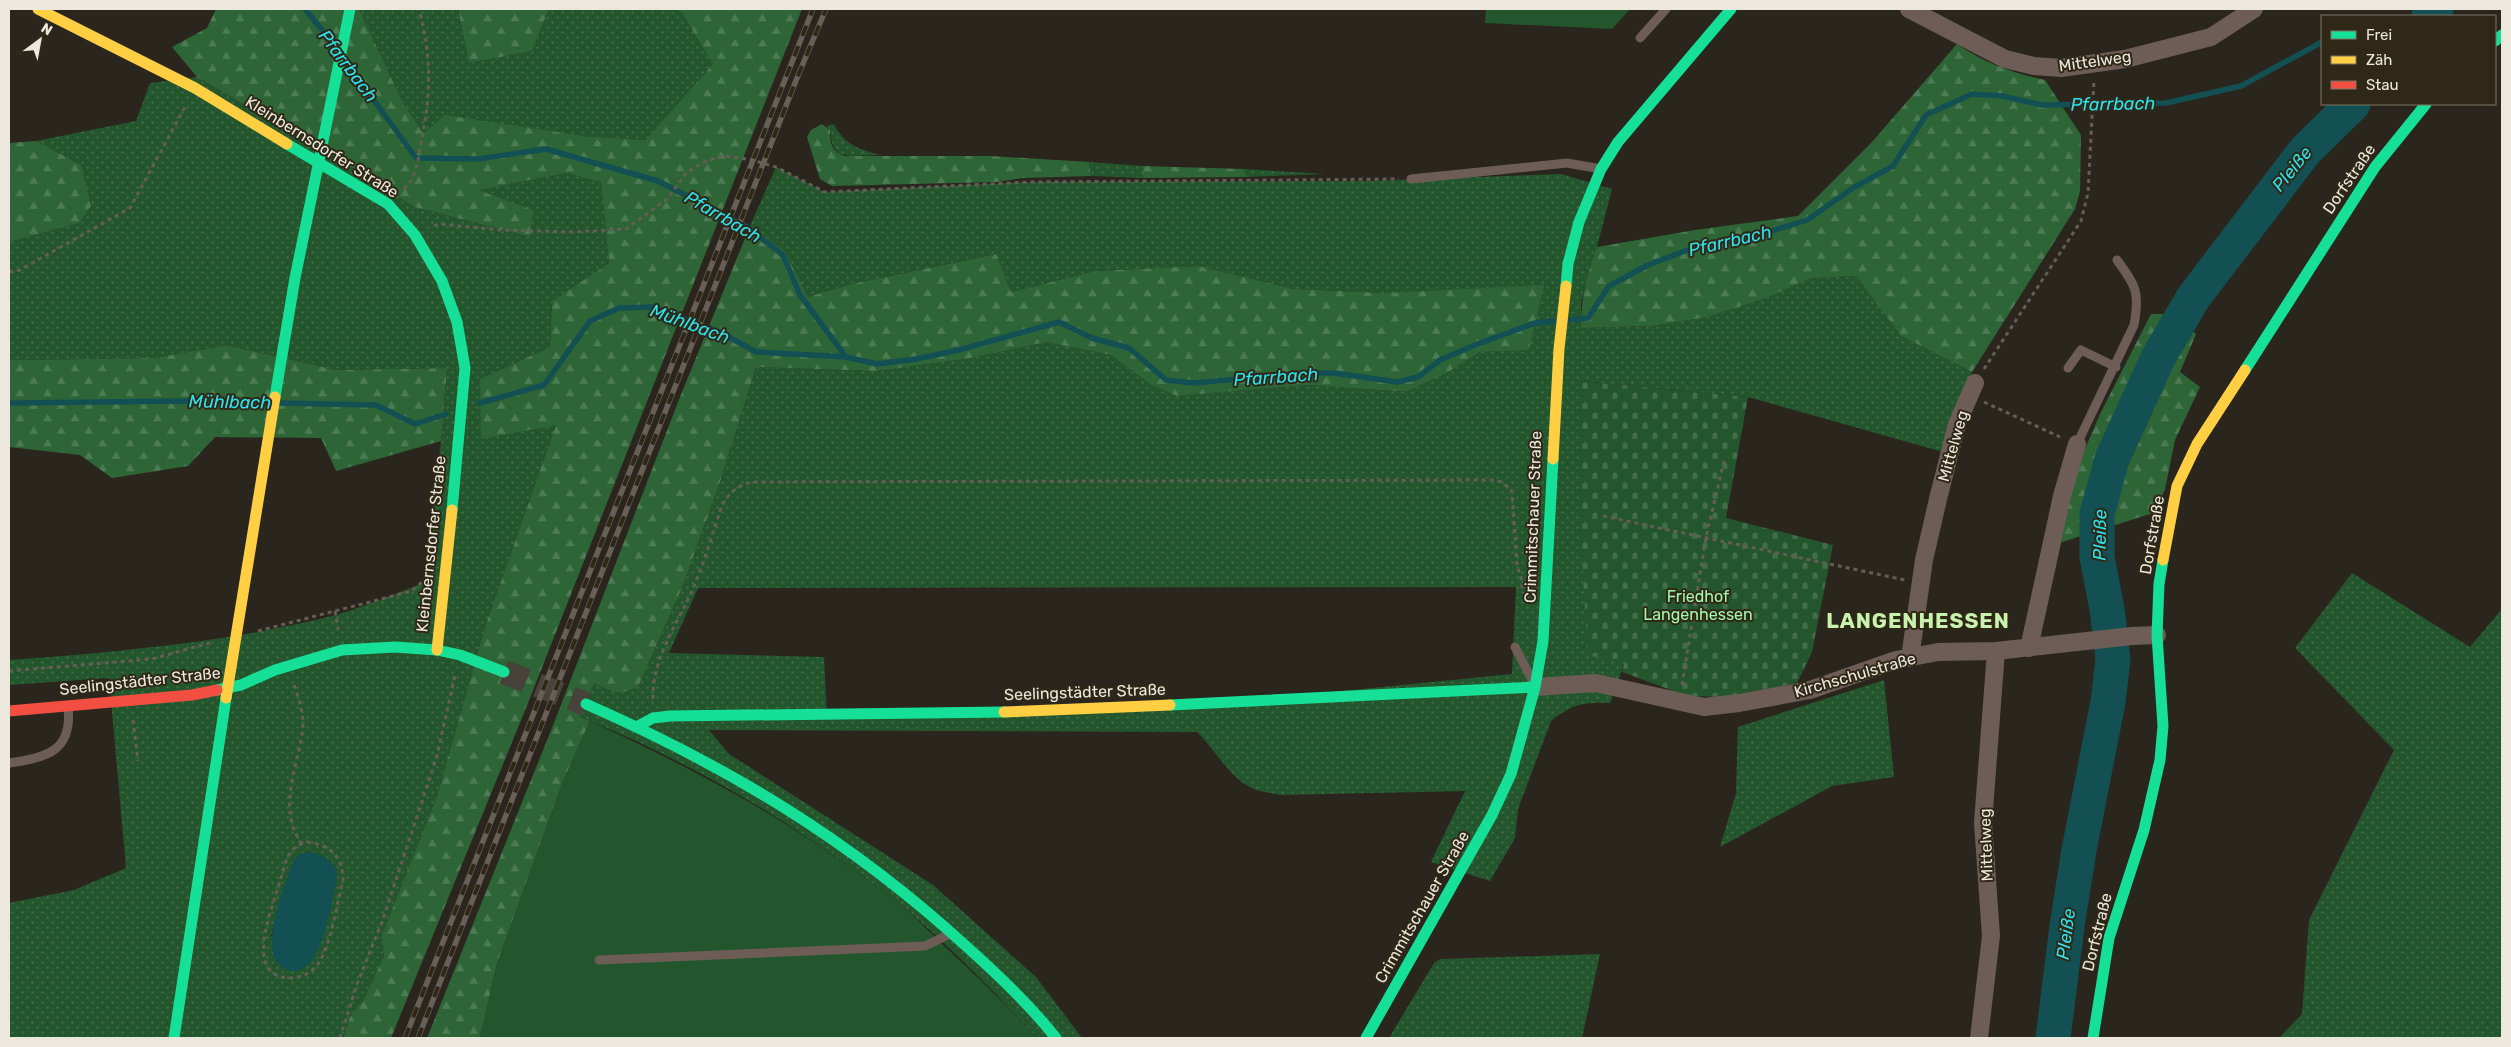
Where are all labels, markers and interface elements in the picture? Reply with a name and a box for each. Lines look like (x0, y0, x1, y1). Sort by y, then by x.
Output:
north arrow (15, 15, 65, 65)
legend (2321, 15, 2496, 105)
text: N (38, 20, 55, 39)
water label: Pfarrbach (314, 25, 382, 107)
text: Frei (2366, 26, 2392, 44)
street label: Mittelweg (2058, 47, 2132, 75)
text: Zäh (2366, 51, 2392, 69)
text: Stau (2366, 76, 2399, 94)
street label: Kleinbernsdorfer Straße (242, 92, 402, 202)
water label: Pfarrbach (2070, 92, 2156, 116)
street label: Dorfstraße (2319, 140, 2379, 217)
water label: Pleiße (2267, 142, 2317, 196)
water label: Pfarrbach (681, 186, 765, 248)
water label: Pfarrbach (1686, 221, 1774, 261)
water label: Mühlbach (647, 300, 733, 348)
water label: Pfarrbach (1233, 363, 1319, 391)
water label: Mühlbach (188, 390, 272, 414)
street label: Mittelweg (1934, 408, 1972, 484)
street label: Crimmitschauer Straße (1520, 431, 1546, 603)
street label: Kleinbernsdorfer Straße (412, 455, 450, 633)
street label: Dorfstraße (2136, 494, 2168, 576)
water label: Pleiße (2089, 509, 2111, 561)
park label: Friedhof Langenhessen (1643, 587, 1753, 624)
district label: LANGENHESSEN (1826, 608, 2010, 633)
street label: Kirchschulstraße (1792, 649, 1918, 701)
street label: Seelingstädter Straße (59, 663, 222, 699)
street label: Seelingstädter Straße (1004, 680, 1166, 704)
street label: Mittelweg (1975, 808, 1997, 882)
street label: Crimmitschauer Straße (1371, 828, 1473, 986)
street label: Dorfstraße (2078, 891, 2116, 973)
water label: Pleiße (2052, 907, 2080, 961)

